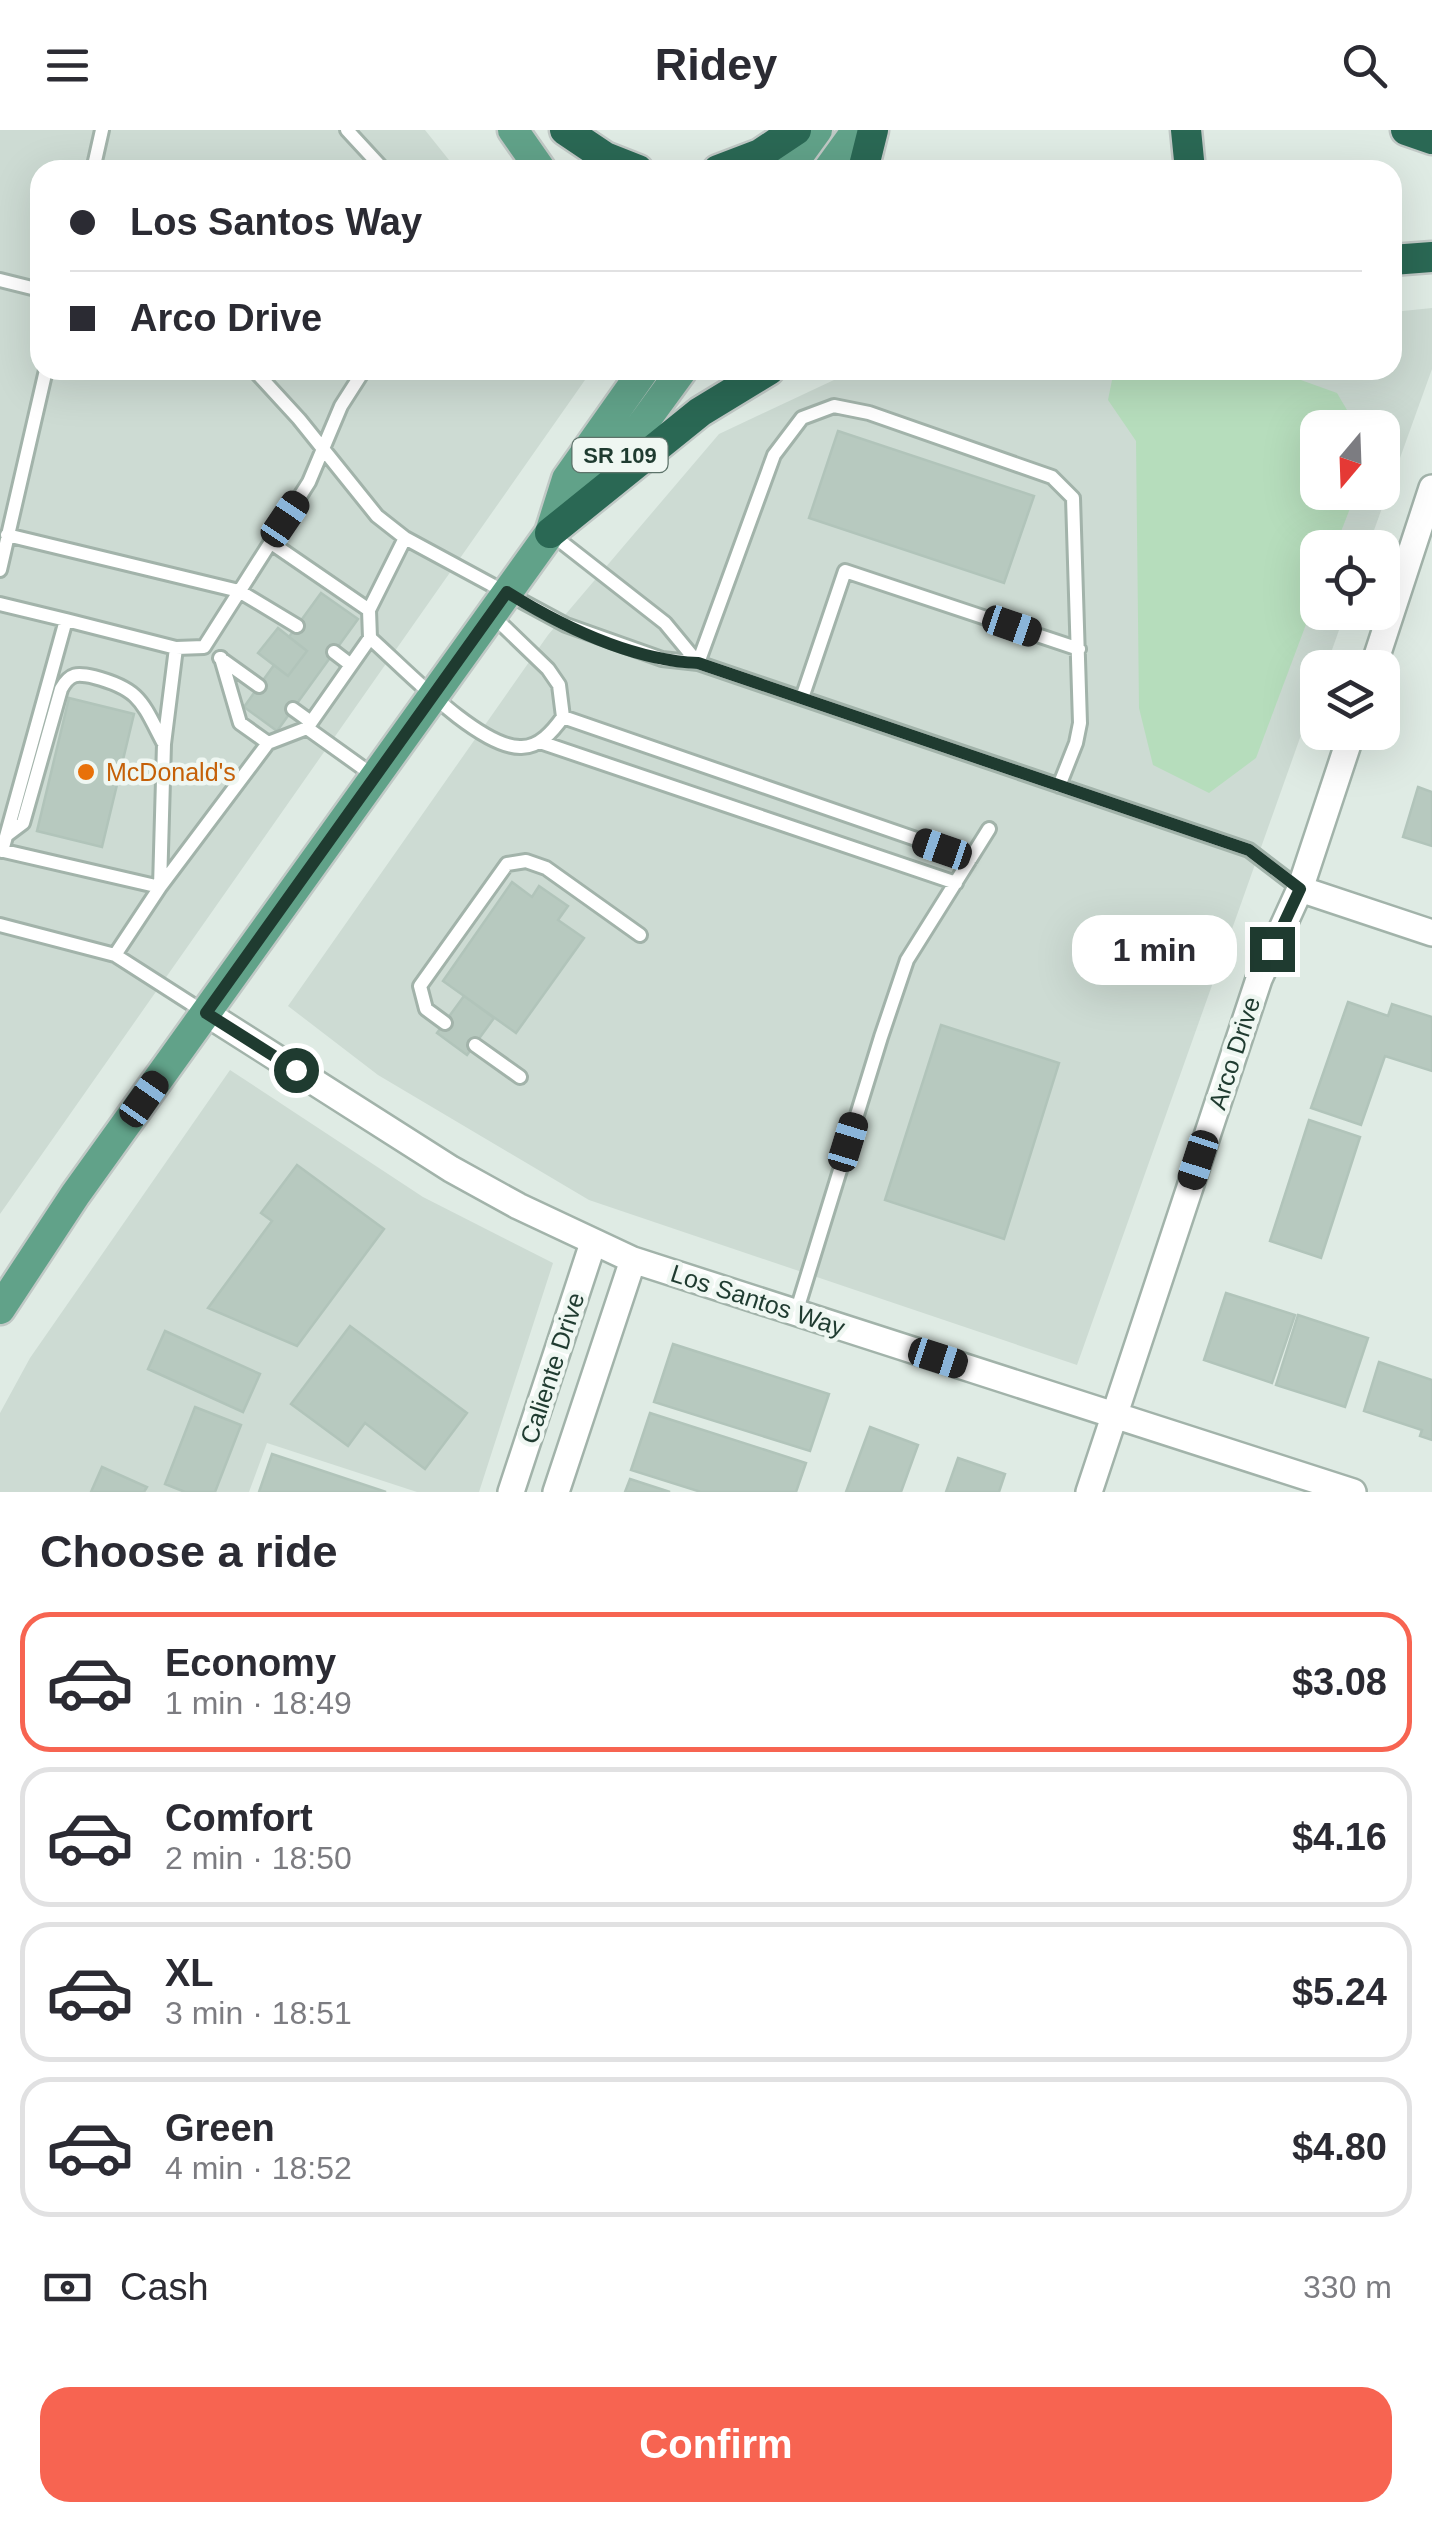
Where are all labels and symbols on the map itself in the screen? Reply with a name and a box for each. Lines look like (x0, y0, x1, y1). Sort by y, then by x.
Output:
north arrow (1300, 410, 1400, 510)
road number: SR 109 (572, 438, 668, 472)
car (256, 486, 314, 552)
car (979, 602, 1045, 650)
place label: McDonald's (106, 758, 236, 786)
marker: McDonald's (75, 761, 97, 783)
car (909, 825, 975, 873)
callout: 1 min (1072, 914, 1237, 984)
route end (1250, 927, 1295, 972)
street label: Arco Drive (1203, 993, 1265, 1113)
route start (274, 1048, 319, 1093)
car (115, 1066, 173, 1132)
car (825, 1109, 871, 1175)
car (1174, 1127, 1222, 1193)
street label: Los Santos Way (668, 1259, 849, 1341)
street label: Caliente Drive (514, 1289, 590, 1447)
car (905, 1334, 971, 1382)

